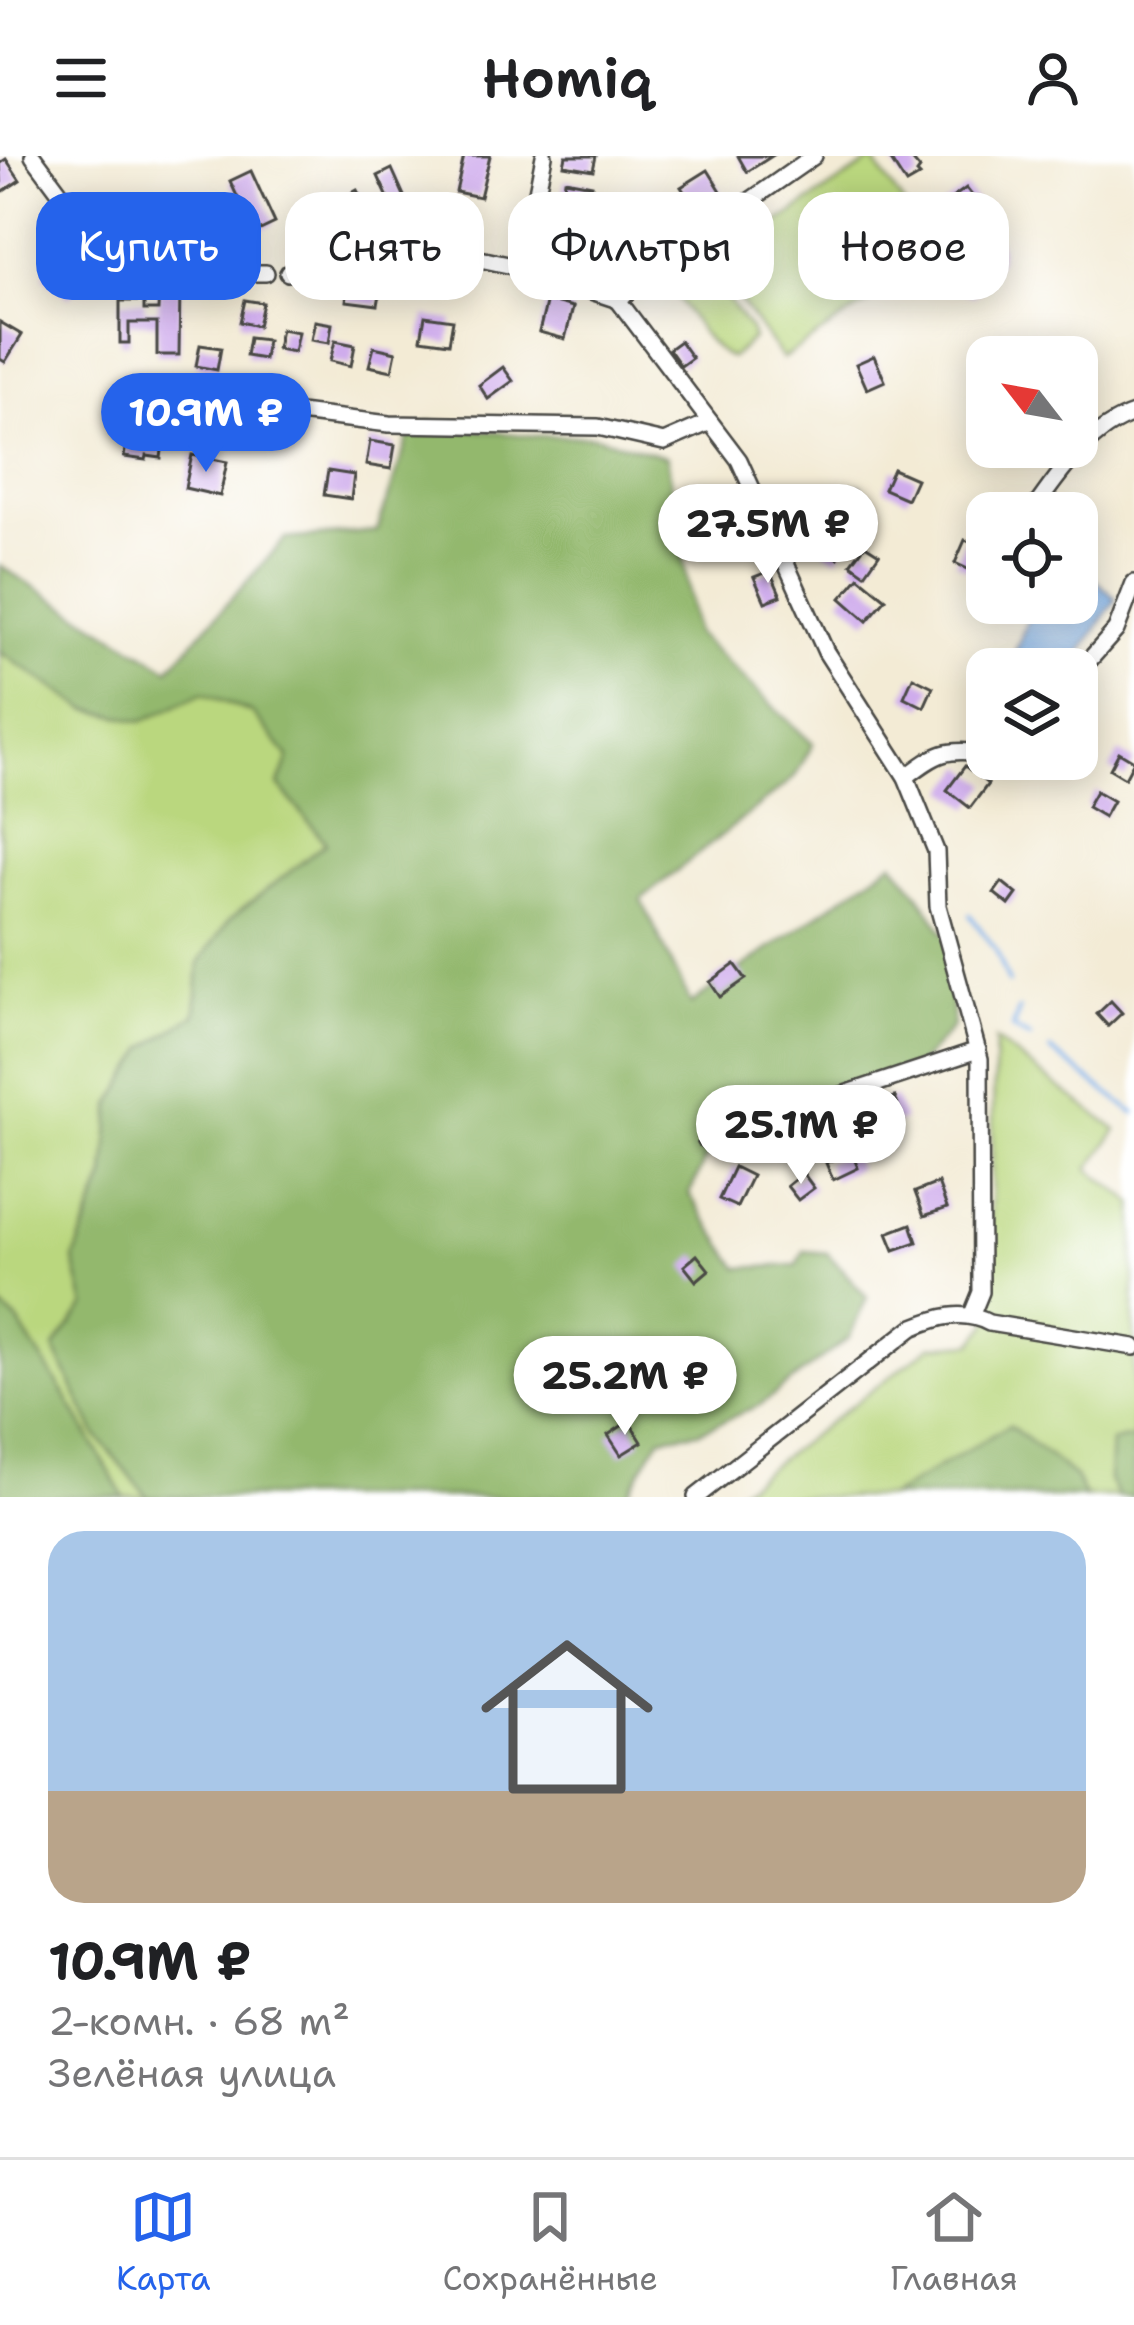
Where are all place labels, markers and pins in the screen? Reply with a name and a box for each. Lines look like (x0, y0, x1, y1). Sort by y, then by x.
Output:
pin: 10.9M ₽ (95, 373, 317, 475)
pin: 27.5M ₽ (657, 484, 879, 586)
pin: 25.1M ₽ (690, 1085, 912, 1187)
pin: 25.2M ₽ (514, 1336, 736, 1438)

